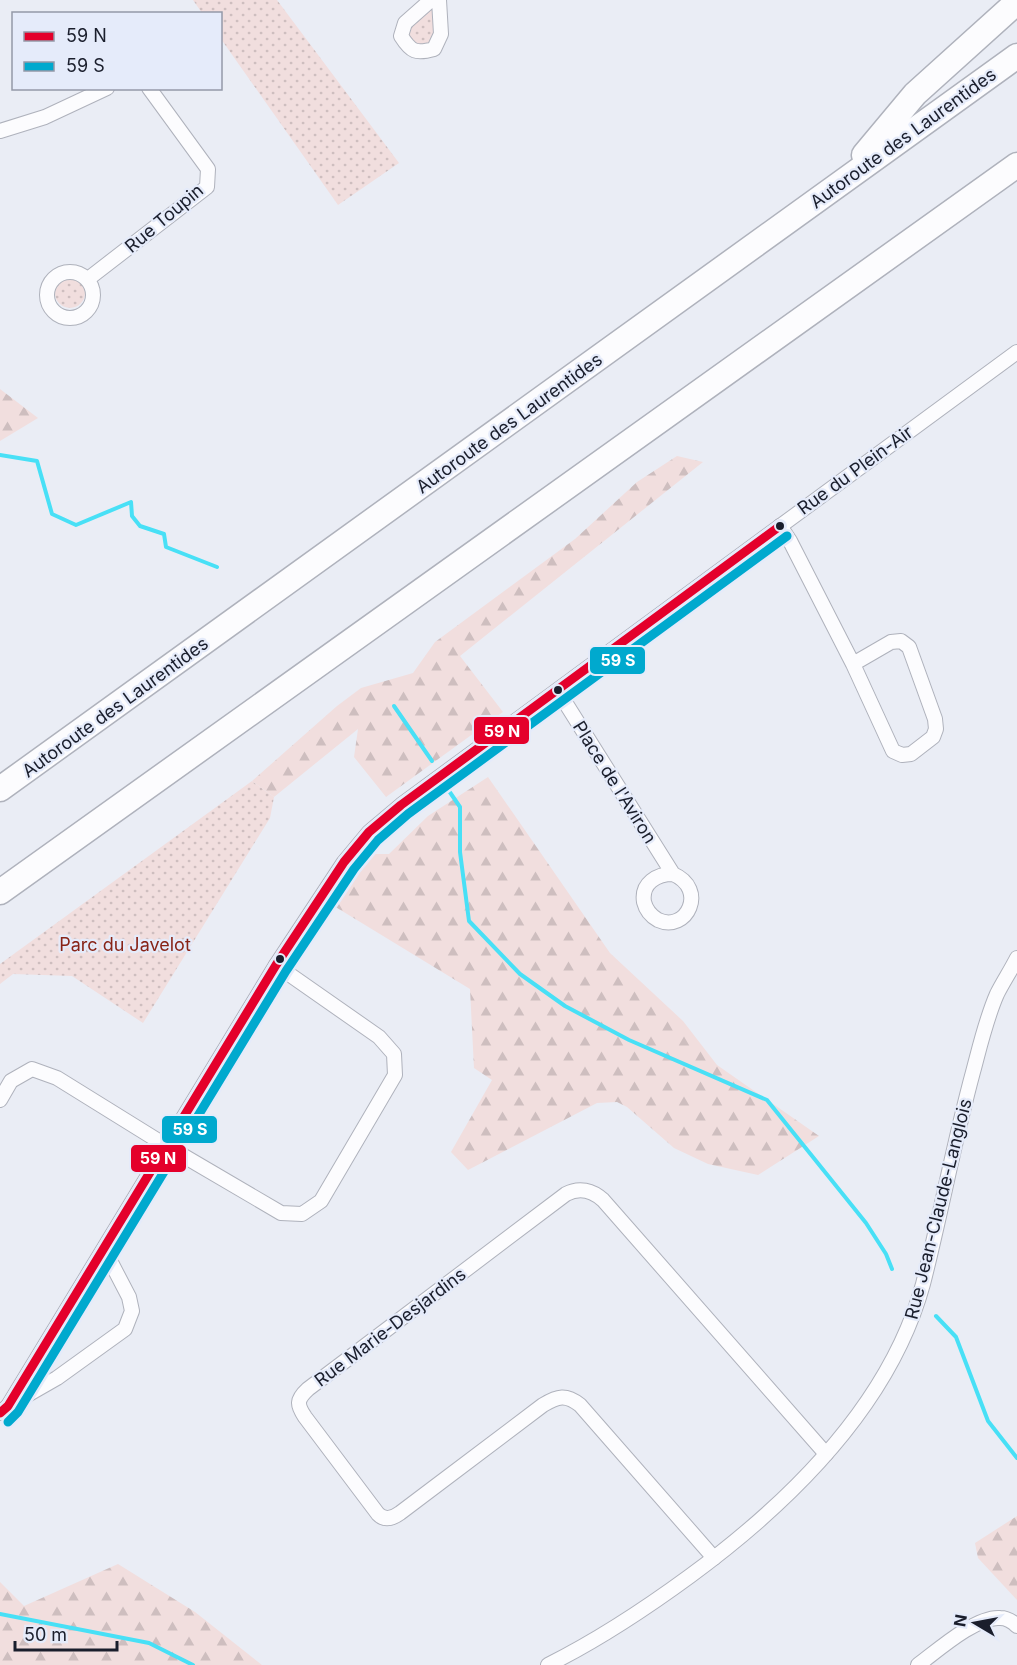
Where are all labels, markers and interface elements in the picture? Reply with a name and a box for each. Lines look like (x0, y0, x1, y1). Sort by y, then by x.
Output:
legend (12, 12, 222, 90)
text: 59 N (66, 25, 107, 46)
text: 59 S (66, 55, 105, 76)
street label: Autoroute des Laurentides (806, 63, 1000, 213)
street label: Rue Toupin (121, 179, 207, 257)
street label: Autoroute des Laurentides (412, 348, 606, 498)
street label: Rue du Plein-Air (793, 421, 917, 519)
unlabelled marker (774, 520, 786, 532)
street label: Autoroute des Laurentides (18, 632, 212, 782)
line badge: 59 S (589, 646, 646, 675)
text: 59 S (601, 650, 635, 670)
unlabelled marker (552, 684, 564, 696)
line badge: 59 N (473, 716, 530, 745)
street label: Place de l'Aviron (569, 717, 661, 847)
text: 59 N (484, 721, 520, 741)
park label: Parc du Javelot (59, 934, 191, 955)
unlabelled marker (274, 953, 286, 965)
street label: Rue Jean-Claude-Langlois (900, 1096, 976, 1322)
line badge: 59 S (161, 1115, 218, 1144)
text: 59 S (173, 1119, 207, 1139)
line badge: 59 N (130, 1144, 187, 1173)
text: 59 N (140, 1148, 176, 1168)
street label: Rue Marie-Desjardins (310, 1263, 470, 1391)
north arrow (945, 1593, 1005, 1653)
text: N (949, 1613, 971, 1628)
scale bar (15, 1614, 117, 1652)
text: 50 m (24, 1624, 67, 1645)

